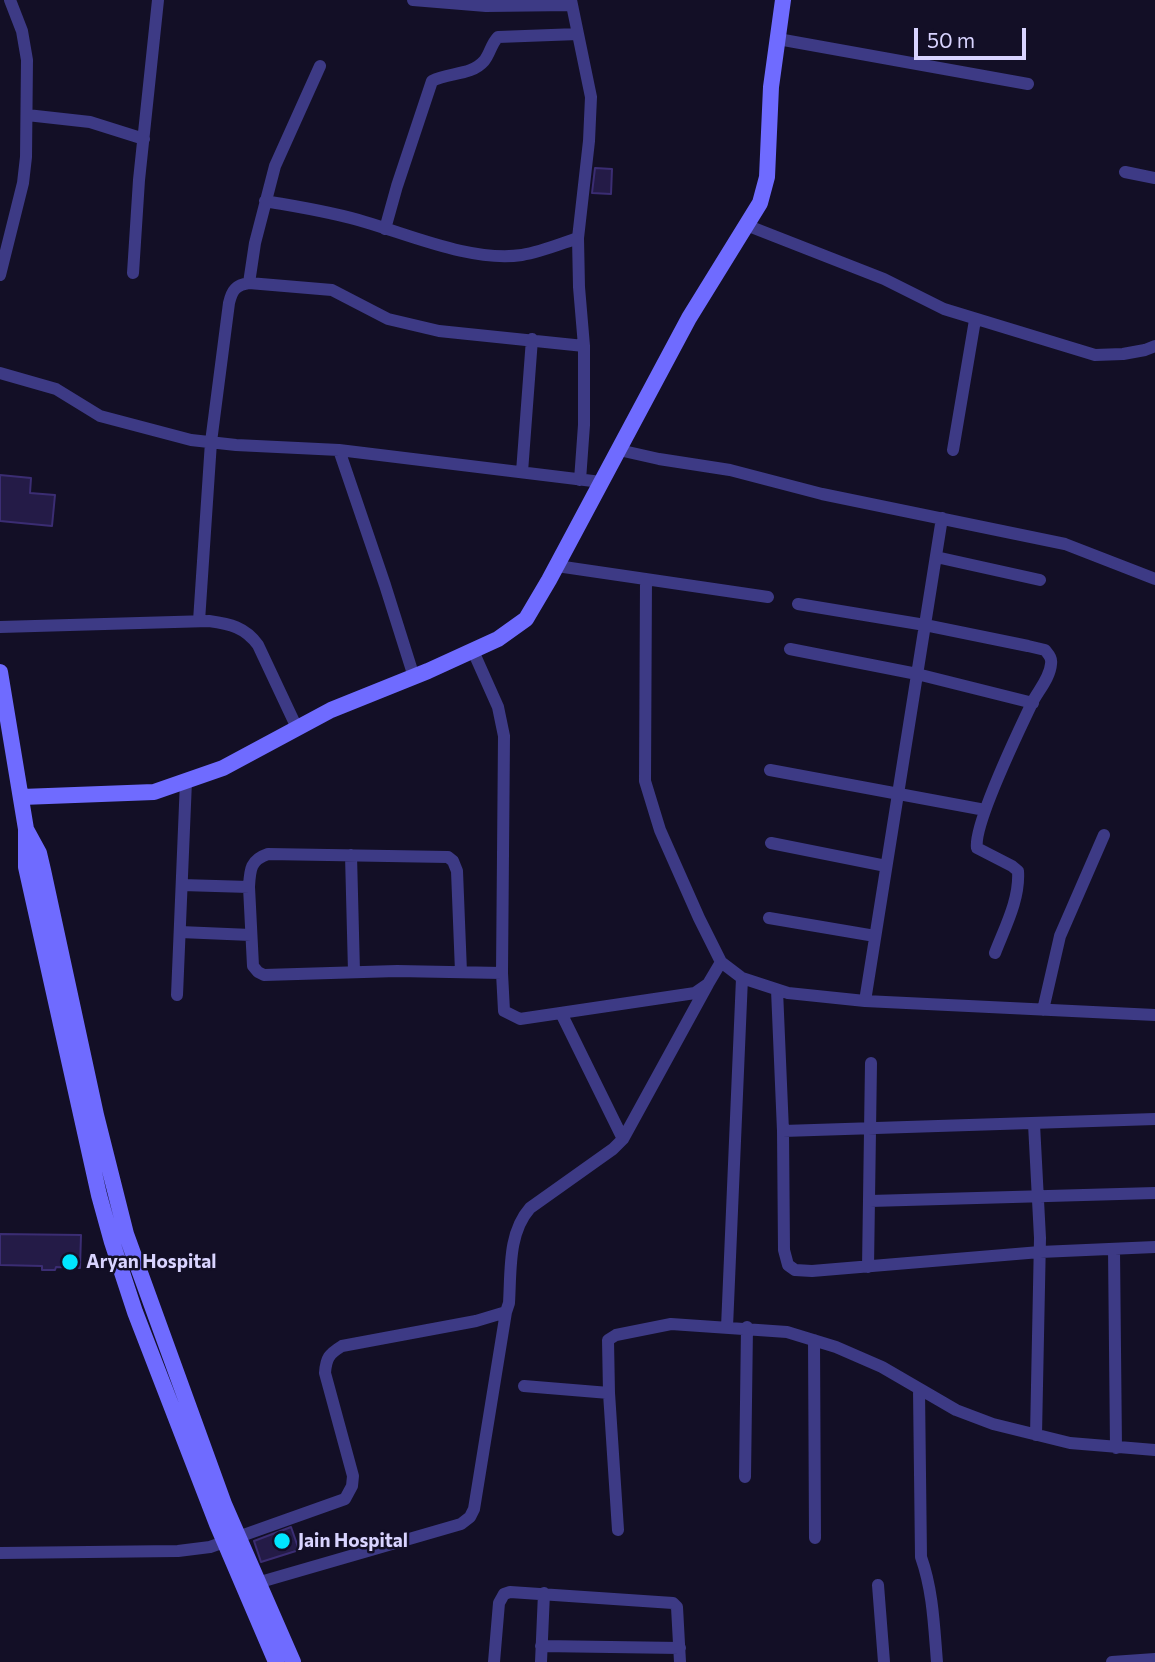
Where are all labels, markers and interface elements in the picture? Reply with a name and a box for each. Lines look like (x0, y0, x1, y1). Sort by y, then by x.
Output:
scale bar (917, 14, 1029, 58)
text: 50 m (927, 27, 975, 52)
place label: Aryan Hospital (86, 1251, 216, 1273)
marker: Aryan Hospital (60, 1252, 80, 1272)
place label: Jain Hospital (298, 1530, 408, 1552)
marker: Jain Hospital (272, 1531, 292, 1551)

